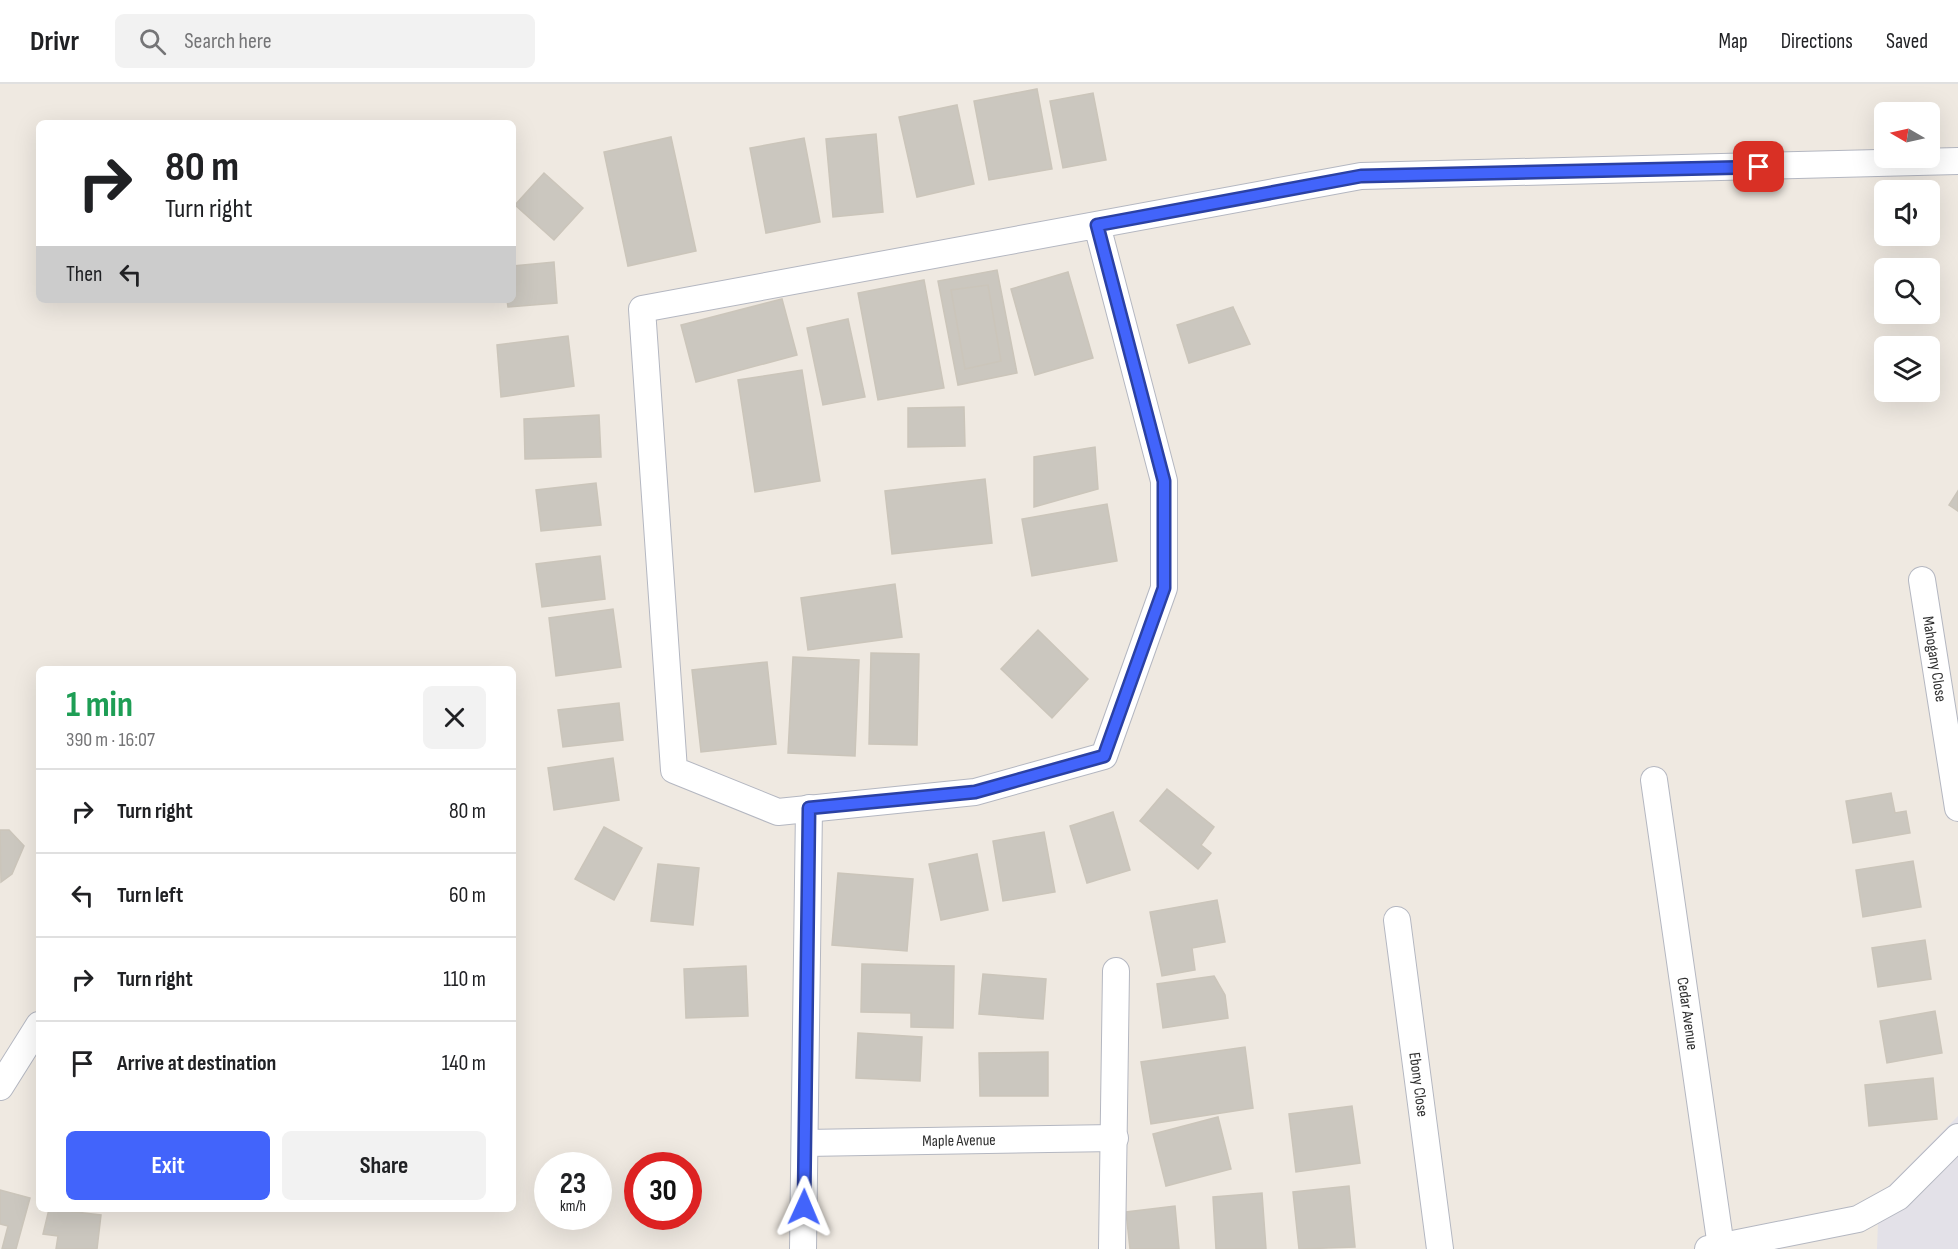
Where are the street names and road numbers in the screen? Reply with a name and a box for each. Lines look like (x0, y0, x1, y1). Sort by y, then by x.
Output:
street label: Mahogany Close (1918, 615, 1951, 703)
street label: Cedar Avenue (1673, 976, 1702, 1051)
street label: Ebony Close (1405, 1051, 1432, 1118)
street label: Maple Avenue (922, 1130, 996, 1151)

